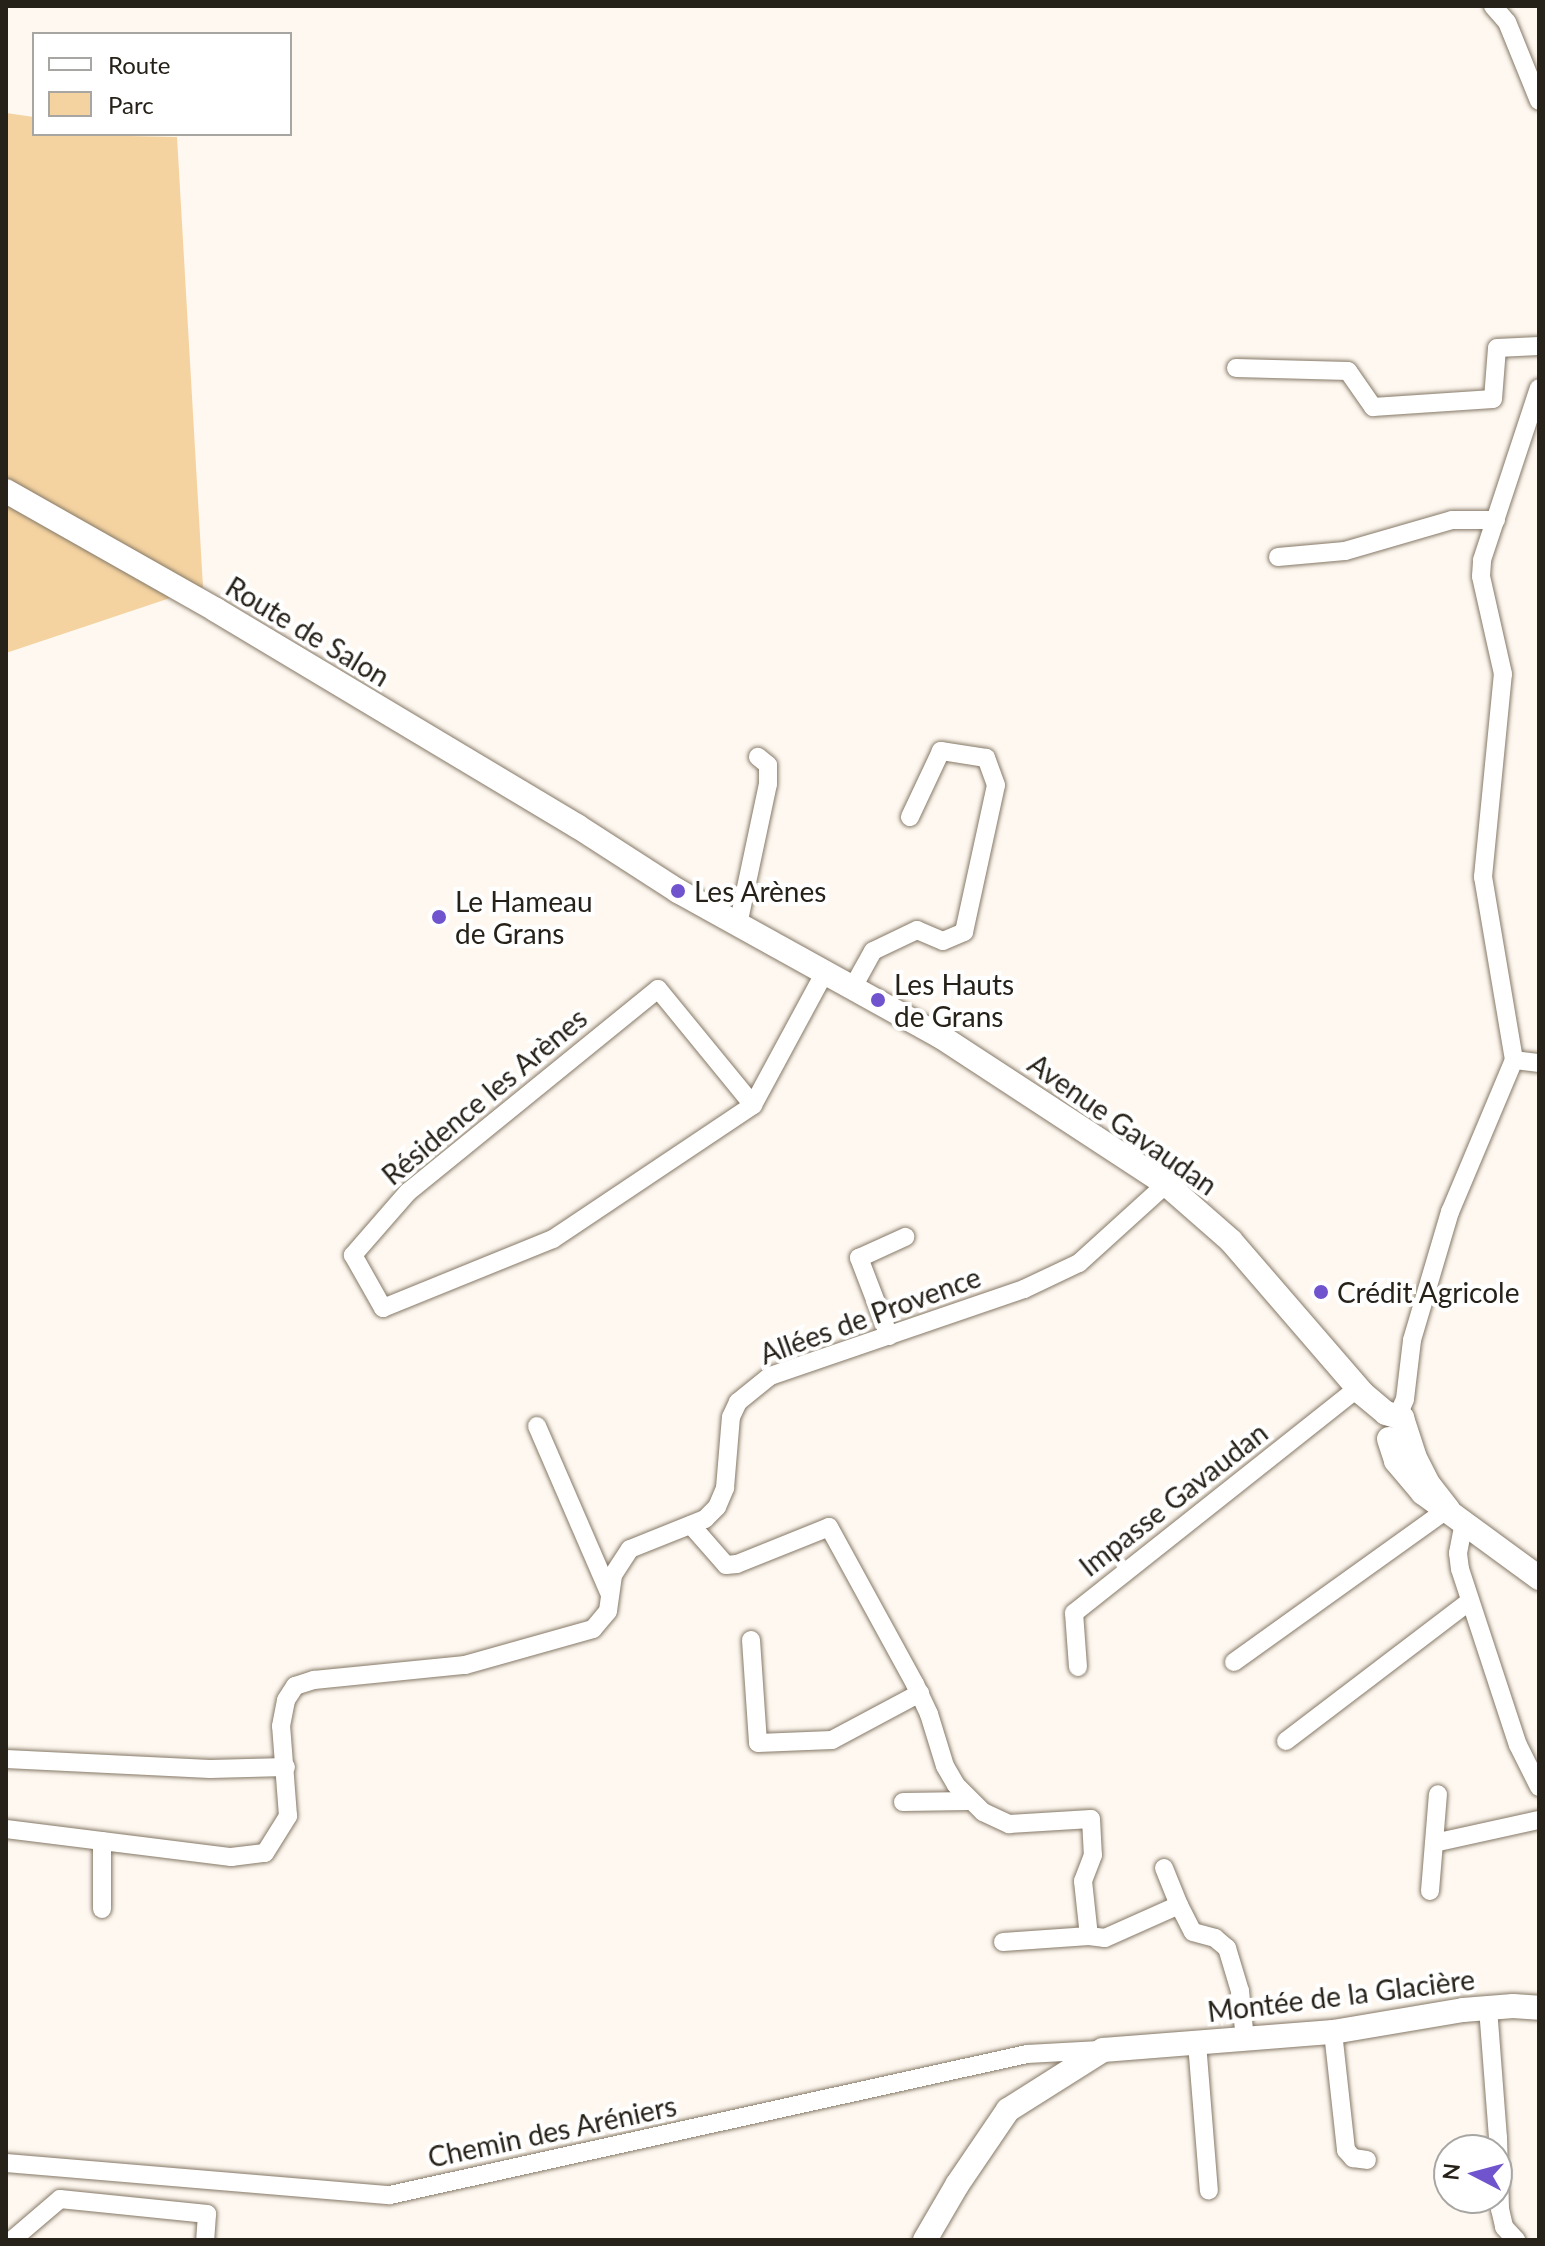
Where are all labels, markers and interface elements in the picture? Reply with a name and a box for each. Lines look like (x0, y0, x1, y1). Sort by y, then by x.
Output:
legend (32, 32, 292, 136)
text: Route (108, 50, 170, 79)
text: Parc (108, 90, 154, 119)
street label: Route de Salon (220, 569, 396, 693)
place label: Les Arènes (694, 874, 827, 908)
marker: Les Arènes (669, 882, 687, 900)
place label: Le Hameau de Grans (455, 884, 593, 950)
marker: Le Hameau de Grans (430, 908, 448, 926)
place label: Les Hauts de Grans (894, 967, 1014, 1033)
marker: Les Hauts de Grans (869, 991, 887, 1009)
street label: Résidence les Arènes (374, 1000, 594, 1192)
street label: Avenue Gavaudan (1022, 1046, 1224, 1202)
street label: Allées de Provence (755, 1259, 985, 1371)
place label: Crédit Agricole (1337, 1275, 1520, 1309)
marker: Crédit Agricole (1312, 1283, 1330, 1301)
street label: Impasse Gavaudan (1072, 1415, 1274, 1583)
street label: Montée de la Glacière (1205, 1962, 1477, 2028)
street label: Chemin des Aréniers (424, 2088, 680, 2174)
north arrow (1433, 2134, 1513, 2214)
text: N (1436, 2162, 1465, 2181)

